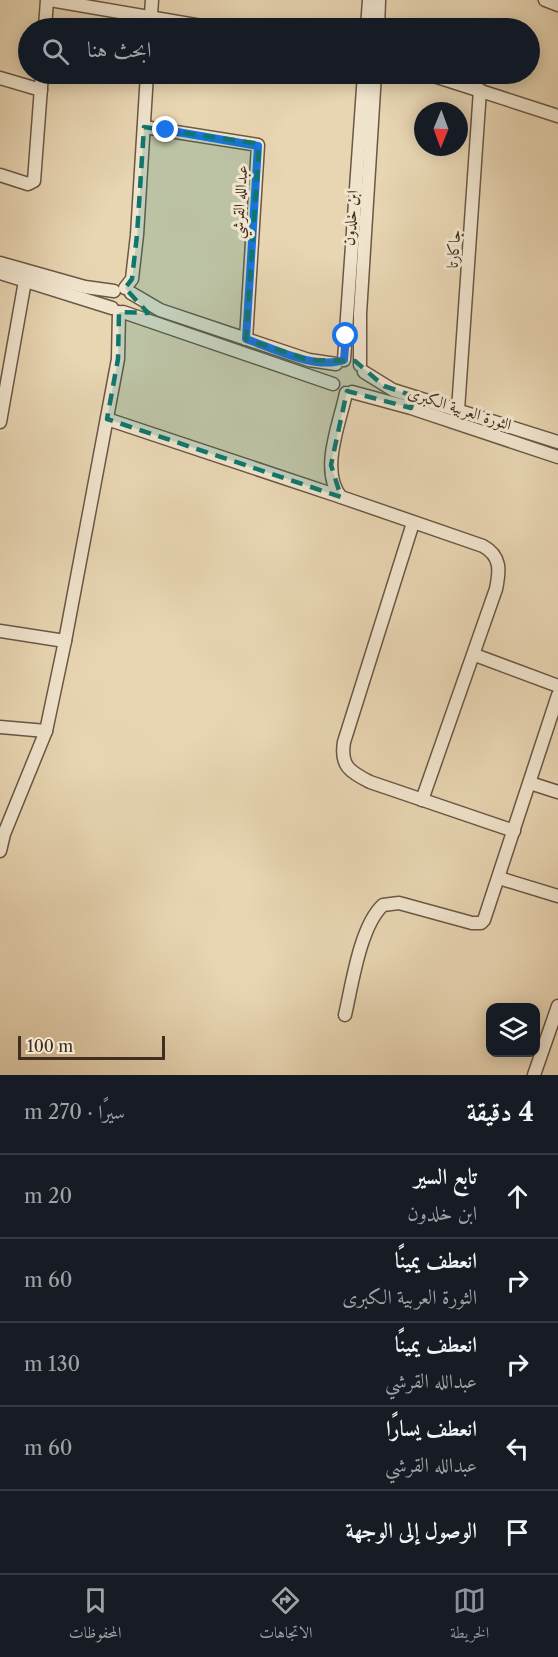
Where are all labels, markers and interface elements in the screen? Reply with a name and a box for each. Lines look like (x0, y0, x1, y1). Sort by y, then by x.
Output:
search box (18, 18, 540, 84)
icon: search (39, 35, 72, 68)
text: ابحث هنا (87, 36, 152, 63)
north arrow (414, 102, 468, 156)
route end (152, 116, 178, 142)
street label: عبدالله القرشي (226, 165, 258, 240)
street label: ابن خلدون (338, 189, 363, 247)
street label: جاكارتا (442, 229, 464, 269)
route start (332, 322, 358, 348)
street label: الثورة العربية الكبرى (405, 382, 514, 435)
map controls (486, 1003, 540, 1057)
button: layers (486, 1003, 540, 1057)
scale bar (18, 1033, 165, 1060)
text: 100 m (27, 1036, 73, 1056)
text: 4 دقيقة (467, 1096, 534, 1128)
text: سيرًا · 270 m (24, 1100, 125, 1124)
text: تابع السير (414, 1163, 477, 1190)
icon: ahead (501, 1180, 534, 1213)
text: 20 m (24, 1184, 72, 1208)
text: ابن خلدون (407, 1201, 477, 1225)
text: انعطف يمينًا (395, 1247, 477, 1274)
icon: right (501, 1264, 534, 1297)
text: 60 m (24, 1268, 72, 1292)
text: الثورة العربية الكبرى (342, 1285, 477, 1309)
text: انعطف يمينًا (395, 1331, 477, 1358)
icon: right (501, 1348, 534, 1381)
text: 130 m (24, 1352, 80, 1376)
text: عبدالله القرشي (385, 1369, 477, 1393)
text: انعطف يسارًا (386, 1415, 477, 1442)
icon: left (501, 1432, 534, 1465)
text: 60 m (24, 1436, 72, 1460)
text: عبدالله القرشي (385, 1453, 477, 1477)
icon: arrive (501, 1516, 534, 1549)
text: الوصول إلى الوجهة (345, 1517, 477, 1544)
tab: المحفوظات (69, 1584, 122, 1648)
tab: الاتجاهات (259, 1584, 313, 1648)
tab: الخريطة (450, 1584, 489, 1648)

